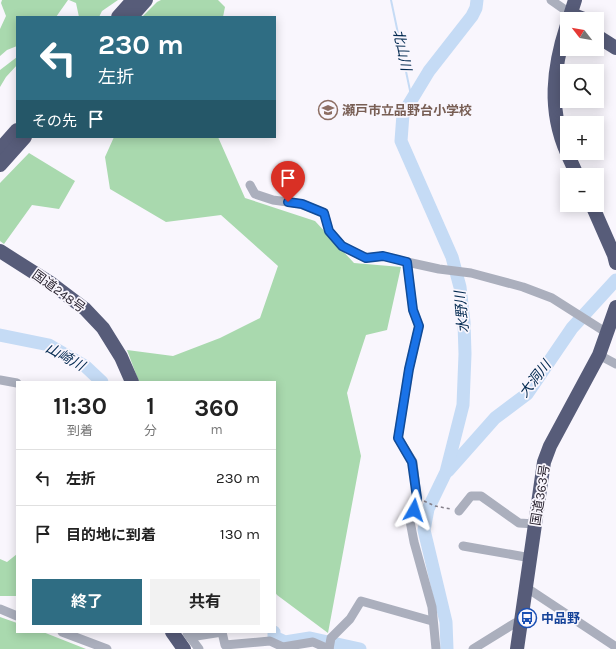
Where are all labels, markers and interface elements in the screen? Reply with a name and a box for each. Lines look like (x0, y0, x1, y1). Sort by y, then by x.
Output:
north arrow (560, 12, 604, 56)
map controls (560, 12, 604, 212)
text: 230 m (98, 28, 184, 61)
water label: 北山川 (389, 28, 415, 74)
icon: left (32, 32, 84, 84)
button: search (560, 64, 604, 108)
text: 左折 (98, 66, 134, 88)
school or university icon: 瀬戸市立品野台小学校 (317, 99, 339, 121)
place label: 瀬戸市立品野台小学校 (342, 103, 472, 118)
icon: arrive (85, 108, 107, 130)
text: その先 (32, 112, 77, 130)
button: + (560, 116, 604, 160)
pin (271, 161, 305, 202)
icon: arrive (277, 167, 299, 189)
button: − (560, 168, 604, 212)
street label: 国道248号 (30, 267, 88, 315)
water label: 水野川 (452, 288, 472, 334)
water label: 山崎川 (43, 339, 89, 376)
water label: 大洞川 (515, 356, 556, 401)
text: 11:30 (53, 392, 107, 420)
text: 1 (146, 392, 155, 420)
text: 360 (194, 394, 239, 422)
text: m (210, 422, 223, 437)
text: 到着 (67, 423, 93, 438)
text: 分 (144, 423, 157, 438)
street label: 国道363号 (528, 463, 552, 527)
icon: left (32, 467, 54, 489)
text: 230 m (216, 469, 260, 487)
text: 左折 (66, 470, 96, 488)
position arrow (393, 489, 435, 531)
icon: arrive (32, 523, 54, 545)
text: 130 m (220, 525, 260, 543)
text: 目的地に到着 (66, 526, 156, 544)
button: 終了 (32, 579, 142, 625)
button: 共有 (150, 579, 260, 625)
bus stop icon: 中品野 (516, 607, 538, 629)
place label: 中品野 (541, 611, 580, 626)

